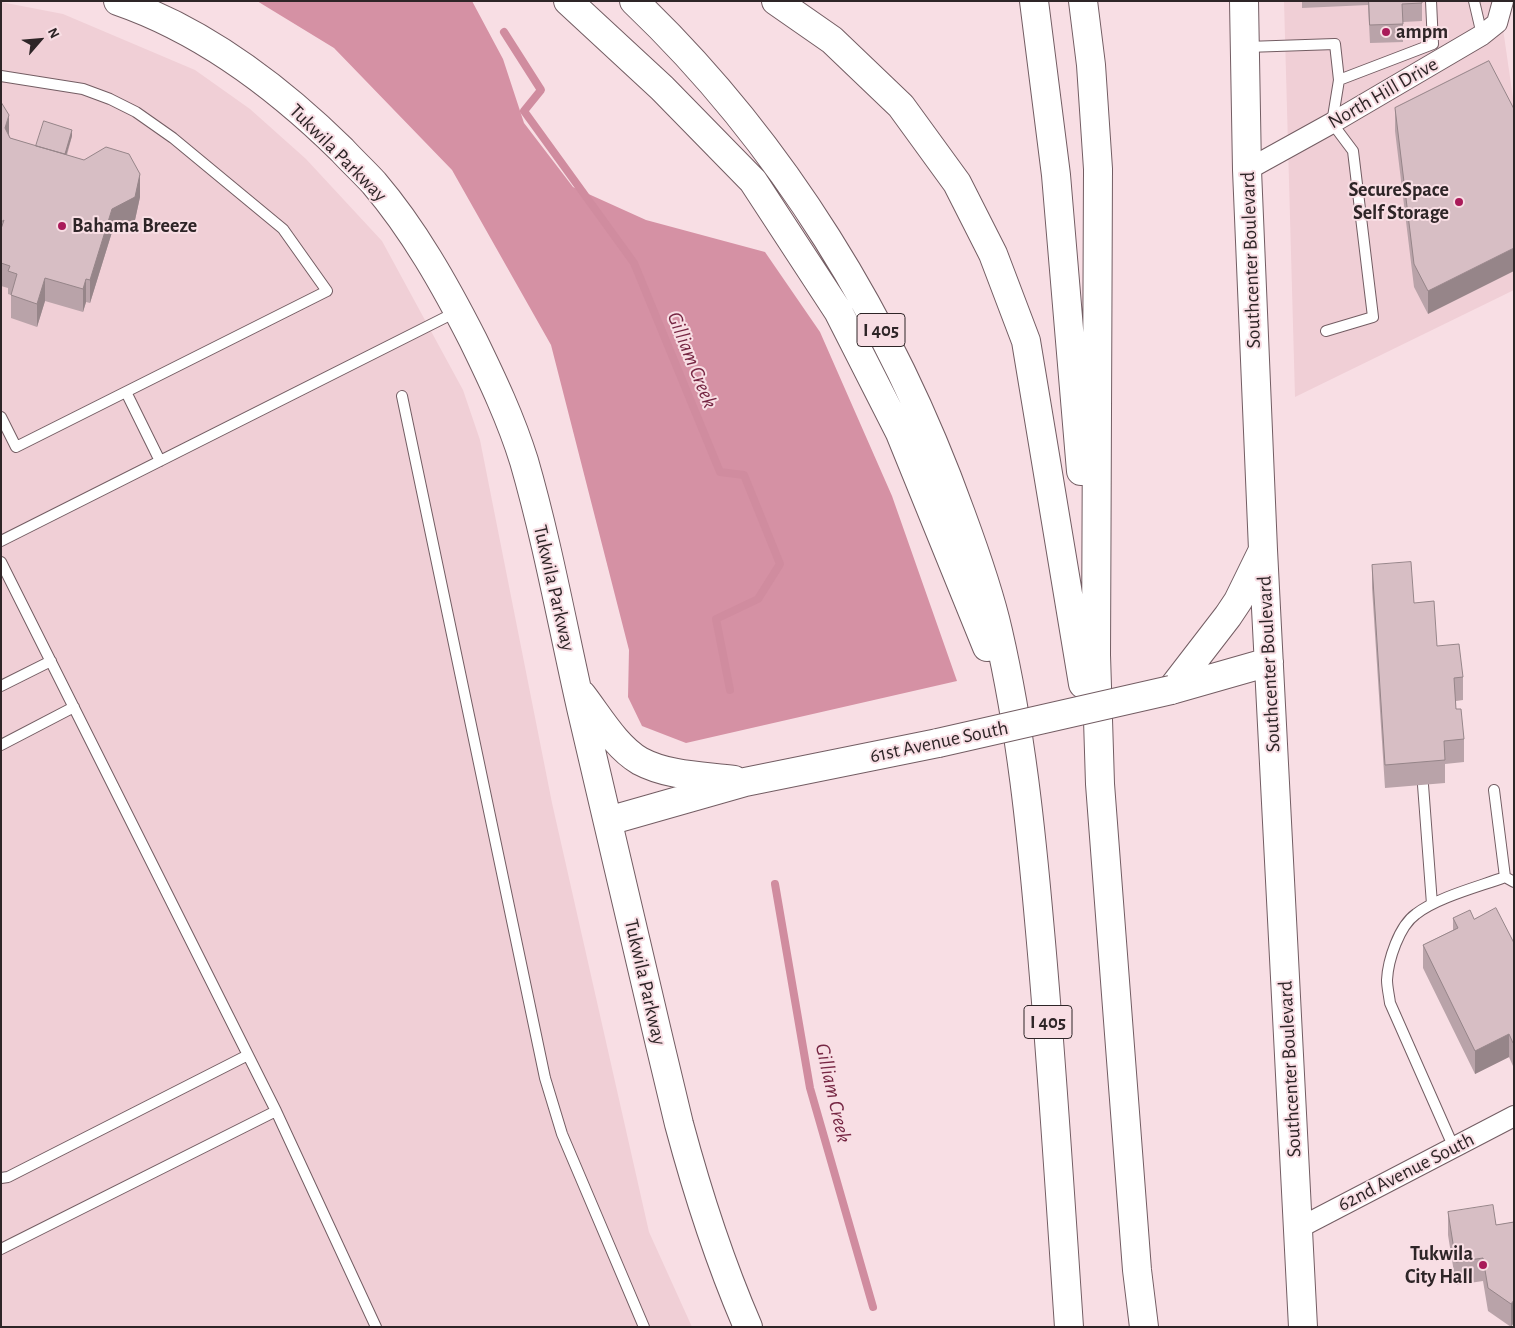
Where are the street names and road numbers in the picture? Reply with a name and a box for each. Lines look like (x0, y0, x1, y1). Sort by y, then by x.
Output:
street label: North Hill Drive (1324, 52, 1442, 134)
street label: Tukwila Parkway (284, 99, 392, 207)
street label: Southcenter Boulevard (1236, 171, 1266, 349)
road number: I 405 (857, 314, 905, 346)
street label: Tukwila Parkway (528, 523, 580, 653)
street label: Southcenter Boulevard (1252, 575, 1286, 753)
street label: 61st Avenue South (868, 716, 1010, 768)
street label: Tukwila Parkway (619, 917, 671, 1047)
street label: Southcenter Boulevard (1273, 980, 1307, 1158)
road number: I 405 (1024, 1006, 1072, 1038)
street label: 62nd Avenue South (1334, 1127, 1478, 1217)

